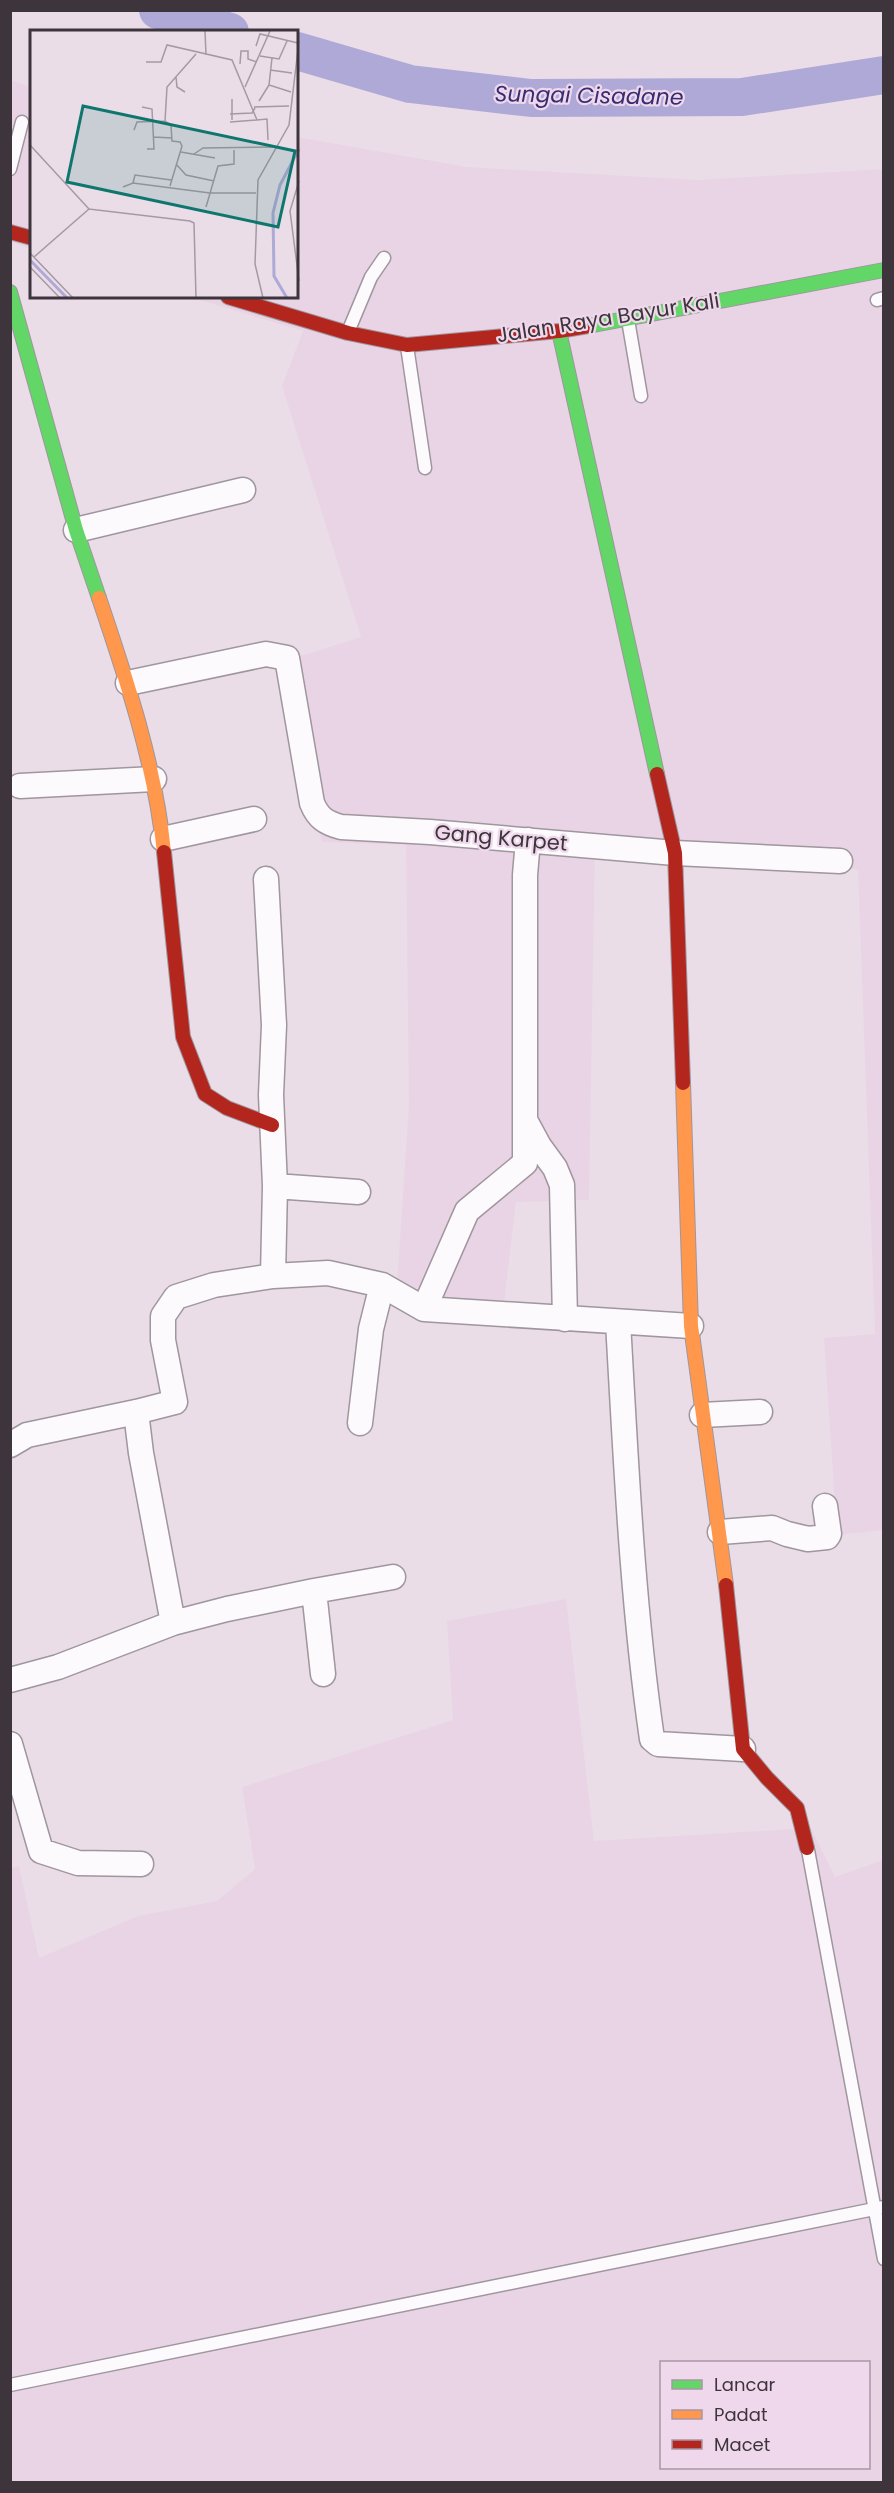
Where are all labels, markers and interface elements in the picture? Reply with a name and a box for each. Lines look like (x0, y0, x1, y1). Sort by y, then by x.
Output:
inset map (30, 30, 298, 298)
water label: Sungai Cisadane (494, 78, 684, 113)
street label: Jalan Raya Bayur Kali (494, 286, 721, 349)
street label: Gang Karpet (433, 817, 569, 858)
legend (660, 2361, 870, 2469)
text: Lancar (714, 2372, 776, 2397)
text: Padat (714, 2402, 767, 2427)
text: Macet (714, 2432, 770, 2457)

